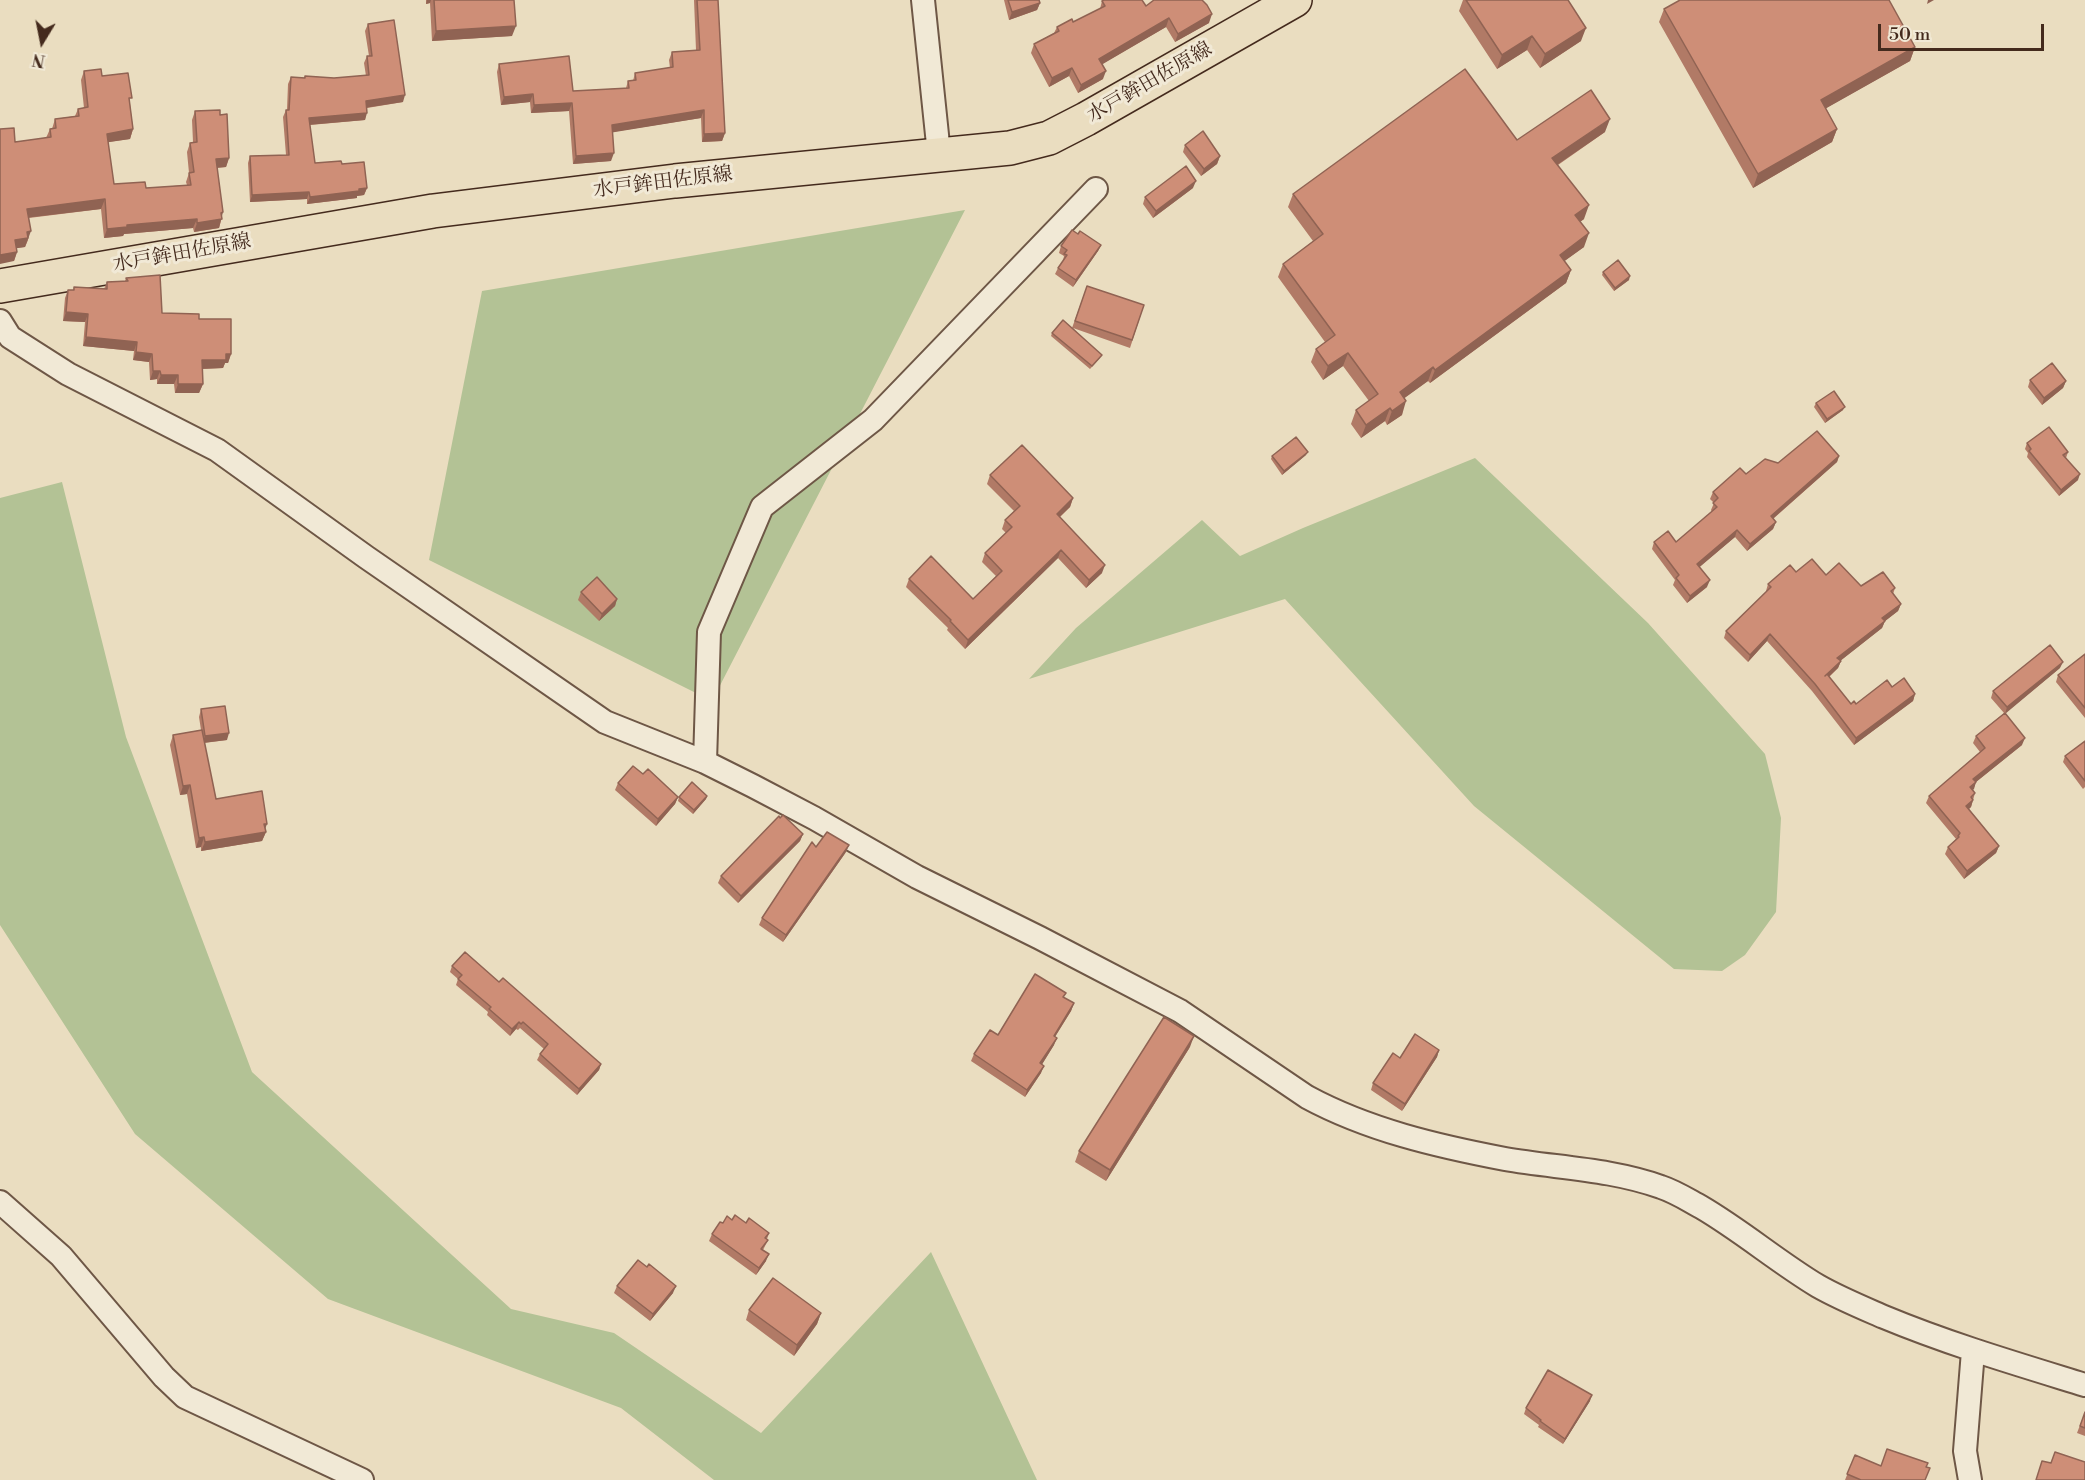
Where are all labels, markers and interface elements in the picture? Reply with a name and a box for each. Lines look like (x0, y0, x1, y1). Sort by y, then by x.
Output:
north arrow (12, 12, 72, 72)
scale bar (1881, 12, 2048, 50)
text: 50 m (1889, 23, 1930, 46)
street label: 水戸鉾田佐原線 (1083, 38, 1217, 128)
text: N (31, 49, 47, 71)
street label: 水戸鉾田佐原線 (592, 163, 734, 203)
street label: 水戸鉾田佐原線 (111, 230, 253, 278)

